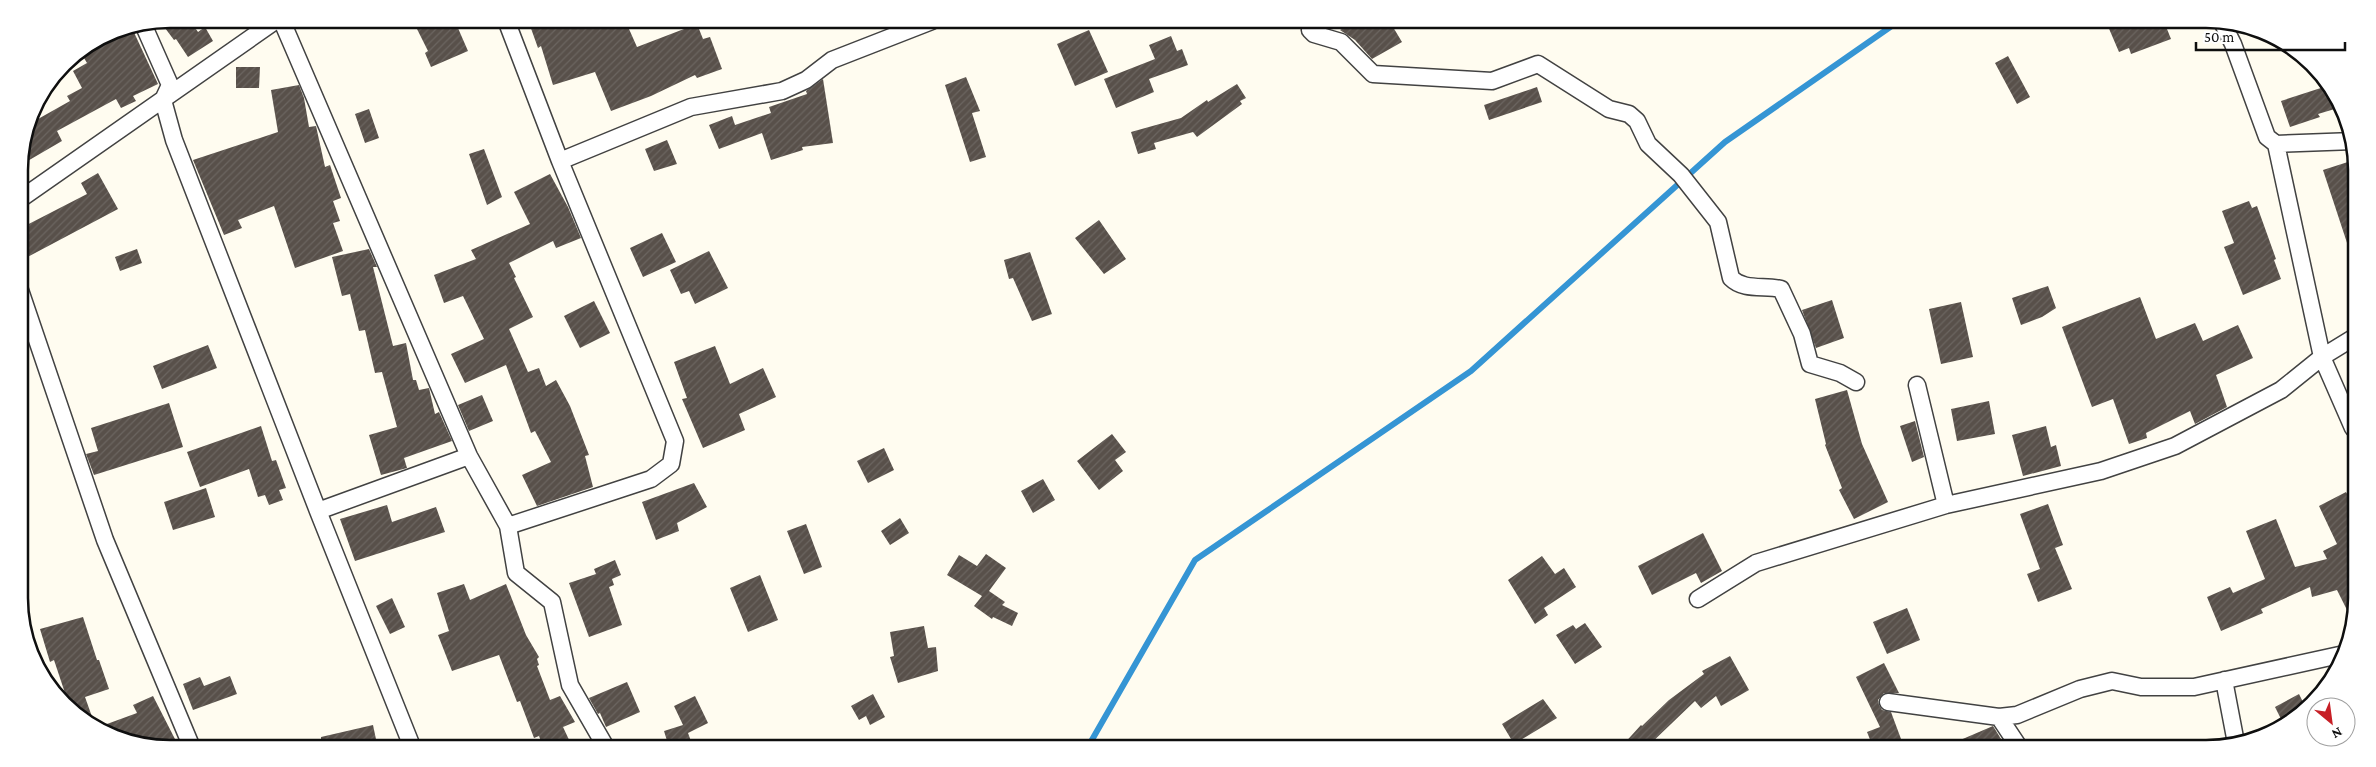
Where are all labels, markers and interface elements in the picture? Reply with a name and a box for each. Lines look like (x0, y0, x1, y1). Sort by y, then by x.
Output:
scale bar (2196, 20, 2345, 52)
text: 50 m (2204, 29, 2234, 45)
north arrow (2306, 697, 2356, 747)
text: N (2329, 724, 2345, 743)

